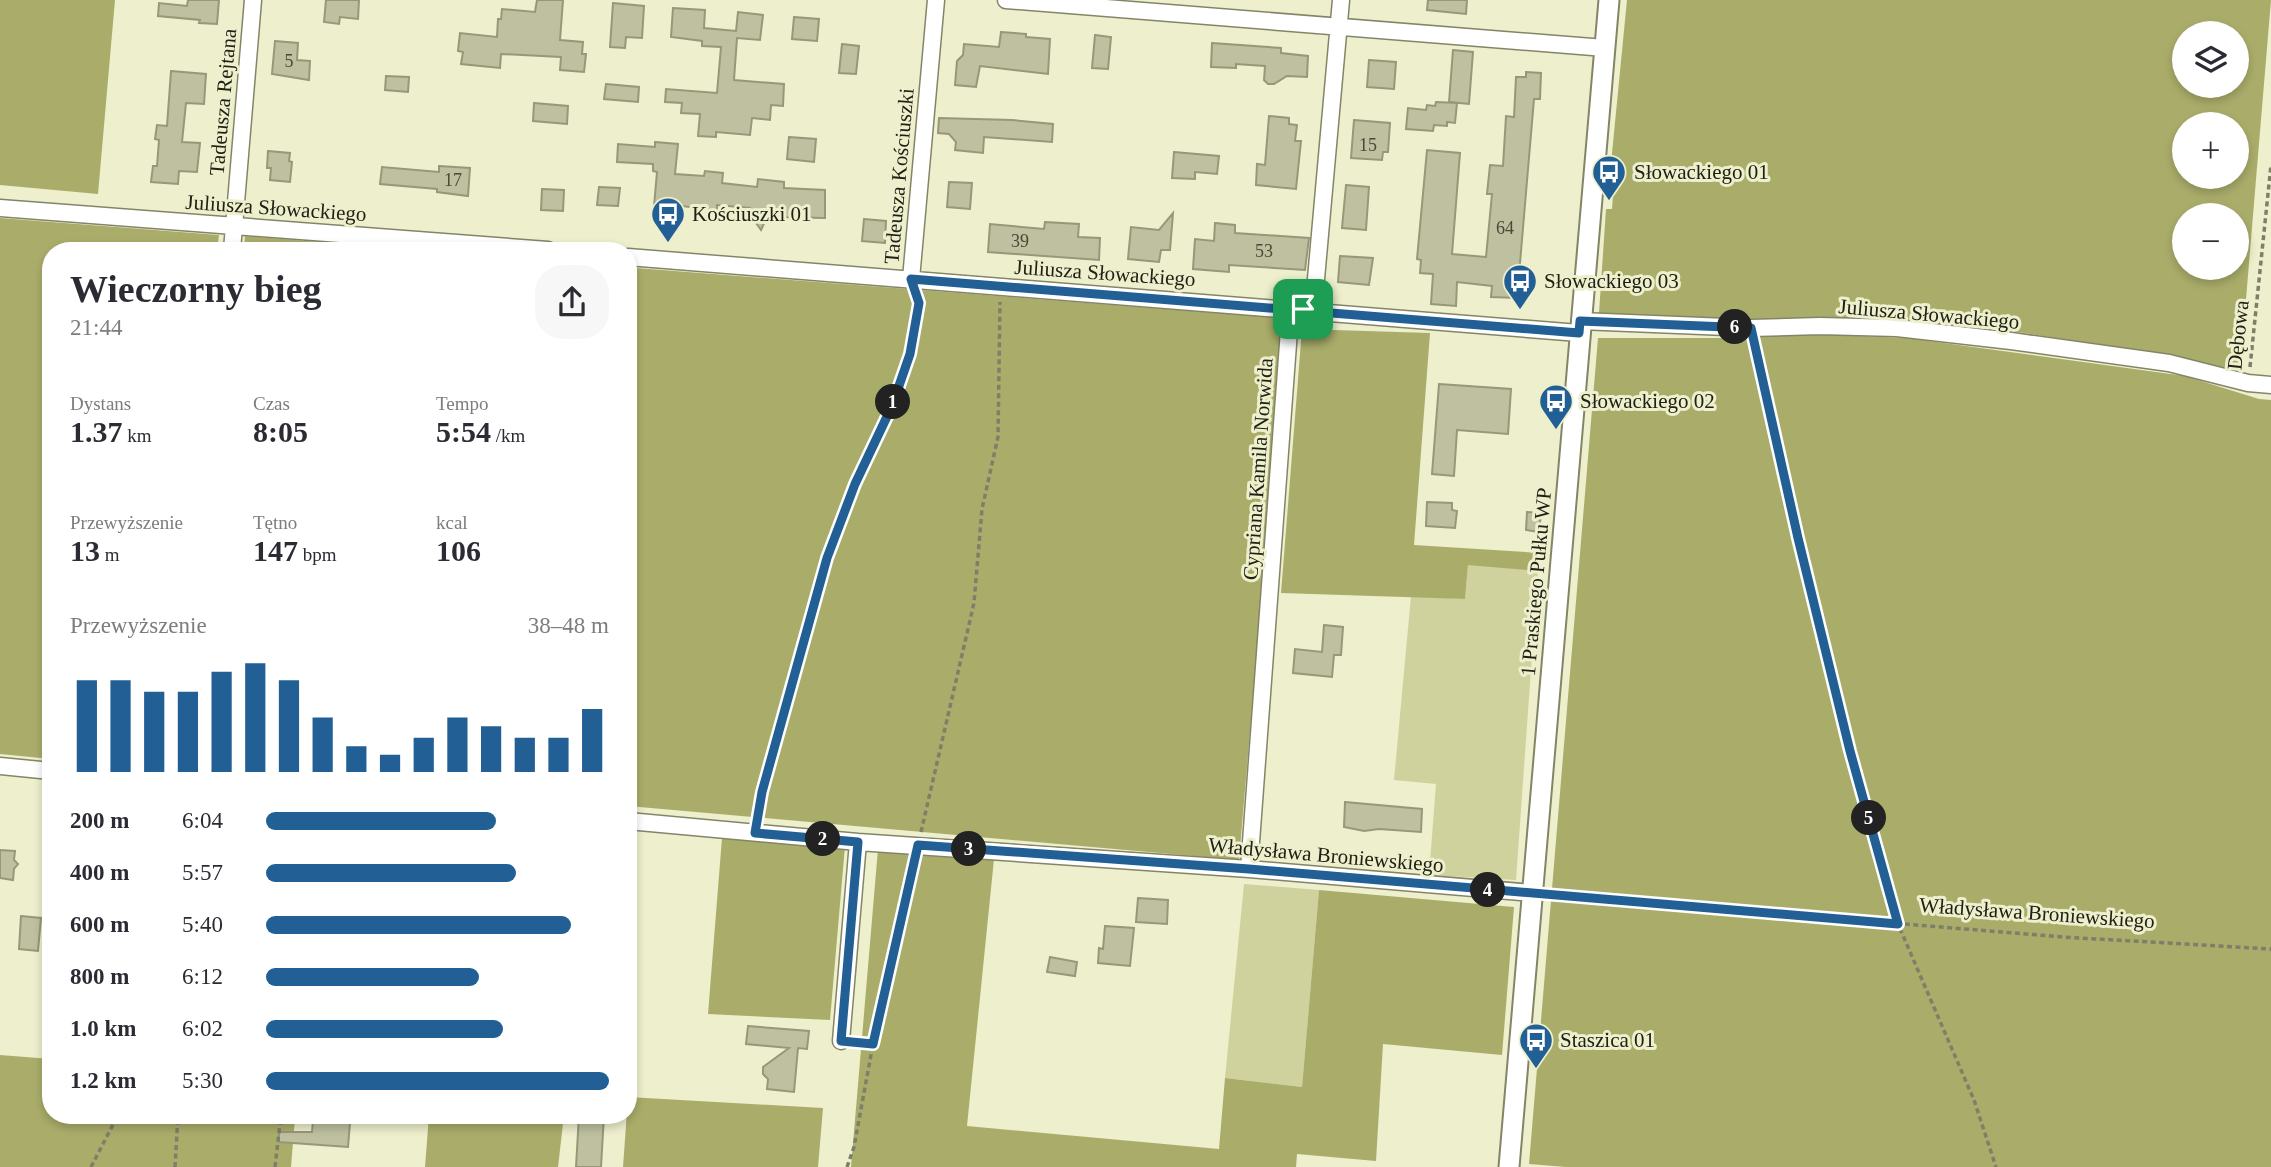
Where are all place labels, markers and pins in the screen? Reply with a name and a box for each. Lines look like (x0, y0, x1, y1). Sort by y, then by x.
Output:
bus stop icon: Słowackiego 01 (1590, 153, 1628, 202)
place label: Słowackiego 01 (1634, 160, 1769, 184)
bus stop icon: Kościuszki 01 (649, 195, 687, 244)
place label: Kościuszki 01 (692, 202, 812, 226)
bus stop icon: Słowackiego 03 (1501, 262, 1539, 311)
place label: Słowackiego 03 (1544, 269, 1679, 293)
pin (1273, 279, 1333, 339)
pin: 6 (1718, 310, 1752, 344)
bus stop icon: Słowackiego 02 (1537, 382, 1575, 431)
pin: 1 (876, 384, 910, 420)
place label: Słowackiego 02 (1580, 389, 1715, 413)
pin: 5 (1852, 800, 1886, 836)
pin: 2 (806, 822, 840, 856)
pin: 3 (951, 832, 986, 866)
pin: 4 (1470, 872, 1506, 908)
bus stop icon: Staszica 01 (1517, 1021, 1555, 1070)
place label: Staszica 01 (1560, 1028, 1655, 1052)

